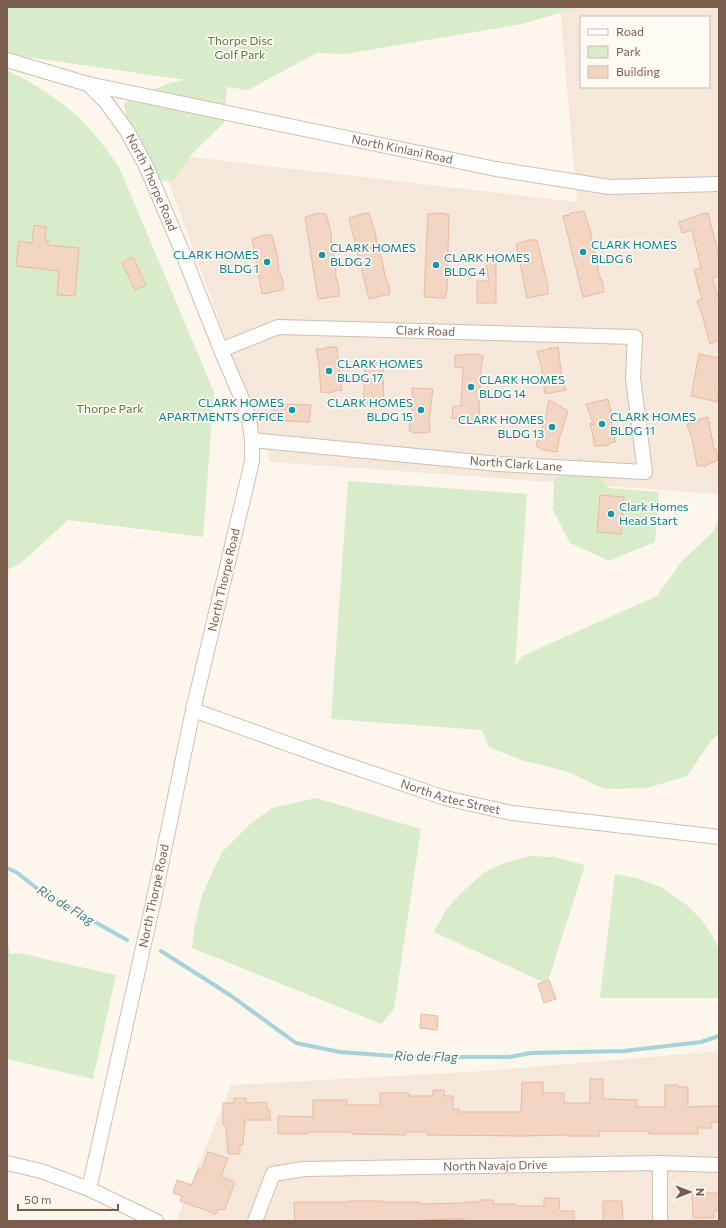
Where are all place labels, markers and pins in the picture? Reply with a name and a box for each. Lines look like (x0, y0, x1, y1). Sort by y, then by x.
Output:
place label: CLARK HOMES BLDG 6 (591, 237, 677, 265)
place label: CLARK HOMES BLDG 2 (330, 240, 416, 268)
place label: CLARK HOMES BLDG 1 (173, 247, 259, 275)
marker: CLARK HOMES BLDG 6 (578, 247, 588, 257)
marker: CLARK HOMES BLDG 2 (317, 250, 327, 260)
place label: CLARK HOMES BLDG 4 (444, 250, 530, 278)
marker: CLARK HOMES BLDG 1 (262, 257, 272, 267)
marker: CLARK HOMES BLDG 4 (431, 260, 441, 270)
place label: CLARK HOMES BLDG 17 (337, 356, 423, 384)
marker: CLARK HOMES BLDG 17 (324, 366, 334, 376)
place label: CLARK HOMES BLDG 14 (479, 372, 565, 400)
marker: CLARK HOMES BLDG 14 (466, 382, 476, 392)
place label: CLARK HOMES APARTMENTS OFFICE (159, 395, 284, 423)
place label: CLARK HOMES BLDG 15 (327, 395, 413, 423)
marker: CLARK HOMES APARTMENTS OFFICE (287, 405, 297, 415)
marker: CLARK HOMES BLDG 15 (416, 405, 426, 415)
place label: CLARK HOMES BLDG 11 (610, 409, 696, 437)
place label: CLARK HOMES BLDG 13 (458, 412, 544, 440)
marker: CLARK HOMES BLDG 11 (597, 419, 607, 429)
marker: CLARK HOMES BLDG 13 (547, 422, 557, 432)
place label: Clark Homes Head Start (619, 499, 689, 527)
marker: Clark Homes Head Start (606, 509, 616, 519)

